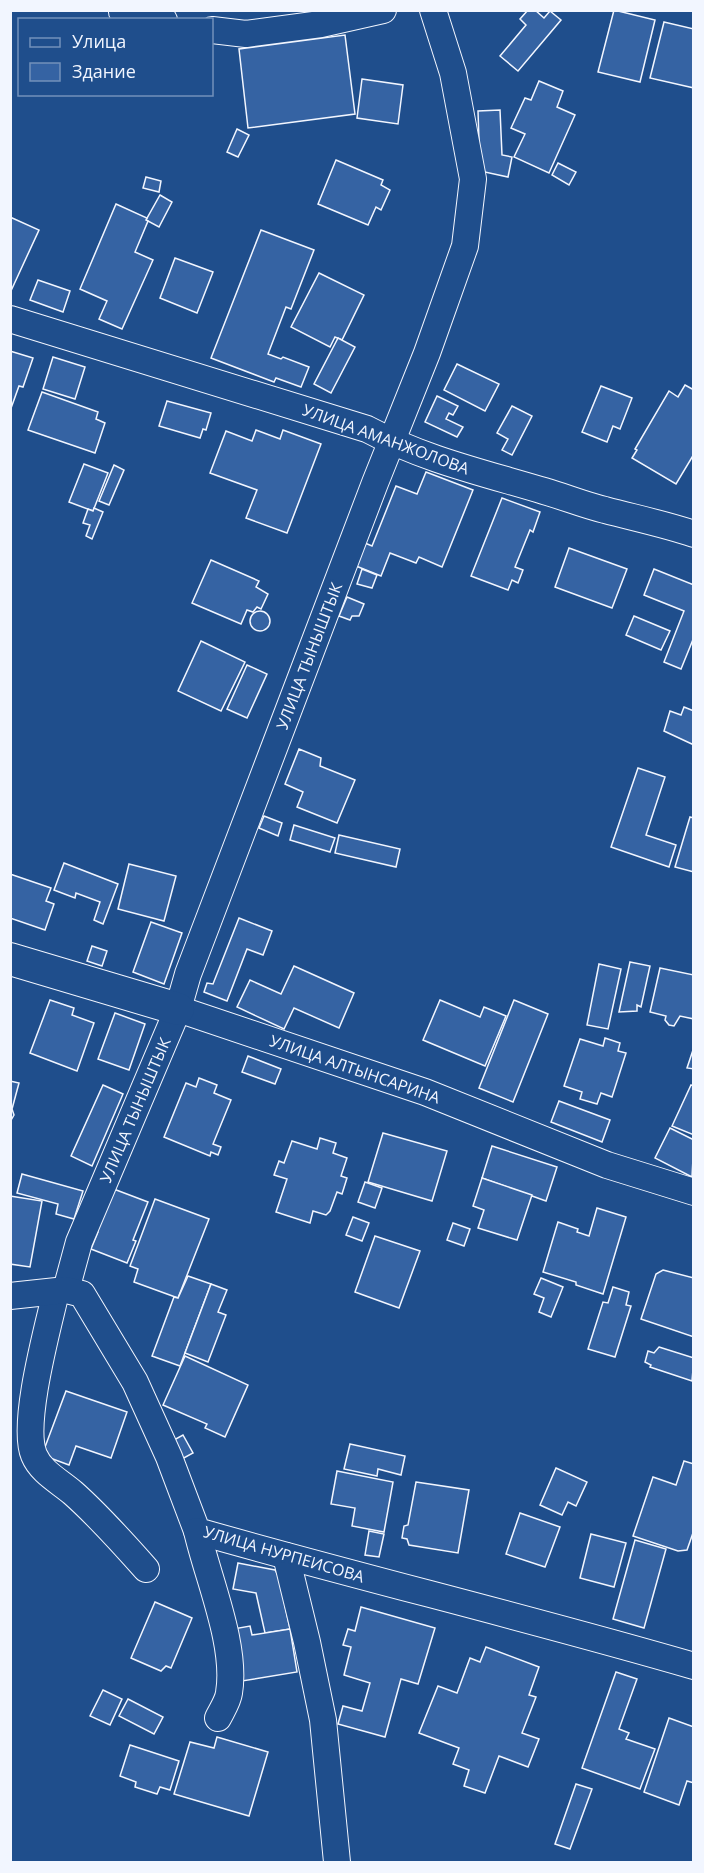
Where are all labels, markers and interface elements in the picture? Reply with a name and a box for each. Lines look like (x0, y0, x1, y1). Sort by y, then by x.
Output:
legend (18, 18, 213, 96)
text: Улица (72, 29, 126, 53)
text: Здание (72, 59, 136, 83)
street label: УЛИЦА АМАНЖОЛОВА (300, 399, 473, 480)
street label: УЛИЦА ТЫНЫШТЫК (271, 579, 347, 733)
street label: УЛИЦА АЛТЫНСАРИНА (267, 1029, 444, 1109)
street label: УЛИЦА ТЫНЫШТЫК (94, 1034, 176, 1186)
street label: УЛИЦА НУРПЕИСОВА (201, 1521, 368, 1588)

